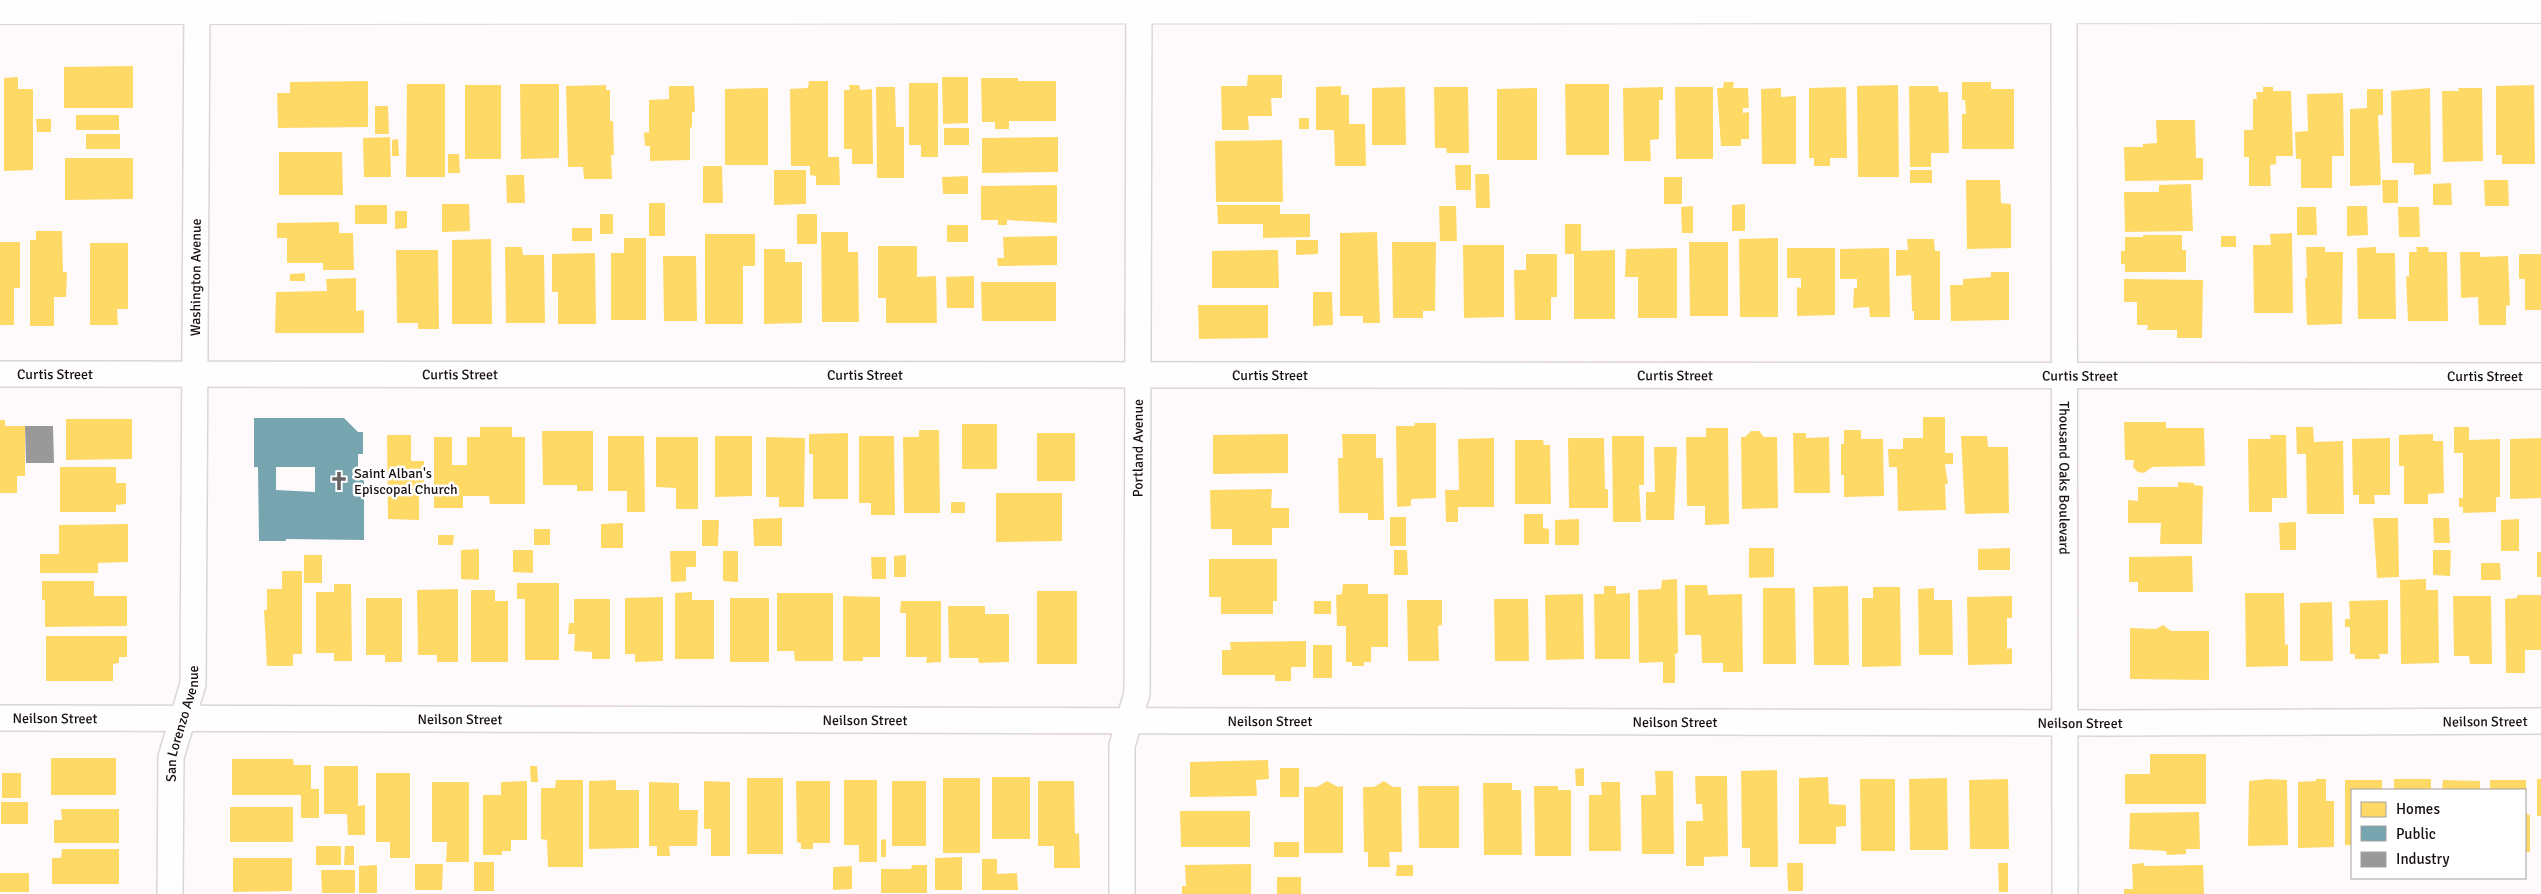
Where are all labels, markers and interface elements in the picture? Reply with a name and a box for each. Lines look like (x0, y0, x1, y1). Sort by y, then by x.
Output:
street label: Washington Avenue (187, 218, 204, 336)
street label: Curtis Street (17, 366, 93, 383)
street label: Curtis Street (422, 366, 498, 383)
street label: Curtis Street (827, 366, 903, 383)
street label: Curtis Street (1232, 366, 1308, 384)
street label: Curtis Street (1637, 367, 1713, 384)
street label: Curtis Street (2042, 367, 2118, 384)
street label: Curtis Street (2447, 367, 2523, 384)
street label: Portland Avenue (1129, 399, 1146, 497)
street label: Thousand Oaks Boulevard (2056, 401, 2073, 555)
place label: Saint Alban's Episcopal Church (354, 465, 458, 498)
church icon: Saint Alban's Episcopal Church (328, 470, 350, 492)
street label: San Lorenzo Avenue (162, 665, 202, 782)
street label: Neilson Street (12, 710, 98, 727)
street label: Neilson Street (417, 710, 503, 728)
street label: Neilson Street (822, 711, 908, 729)
street label: Neilson Street (1227, 712, 1313, 730)
street label: Neilson Street (1632, 713, 1718, 731)
street label: Neilson Street (2442, 713, 2528, 730)
street label: Neilson Street (2037, 714, 2123, 732)
legend (2351, 789, 2526, 879)
text: Homes (2396, 800, 2440, 818)
text: Public (2396, 825, 2436, 843)
text: Industry (2396, 850, 2449, 868)

